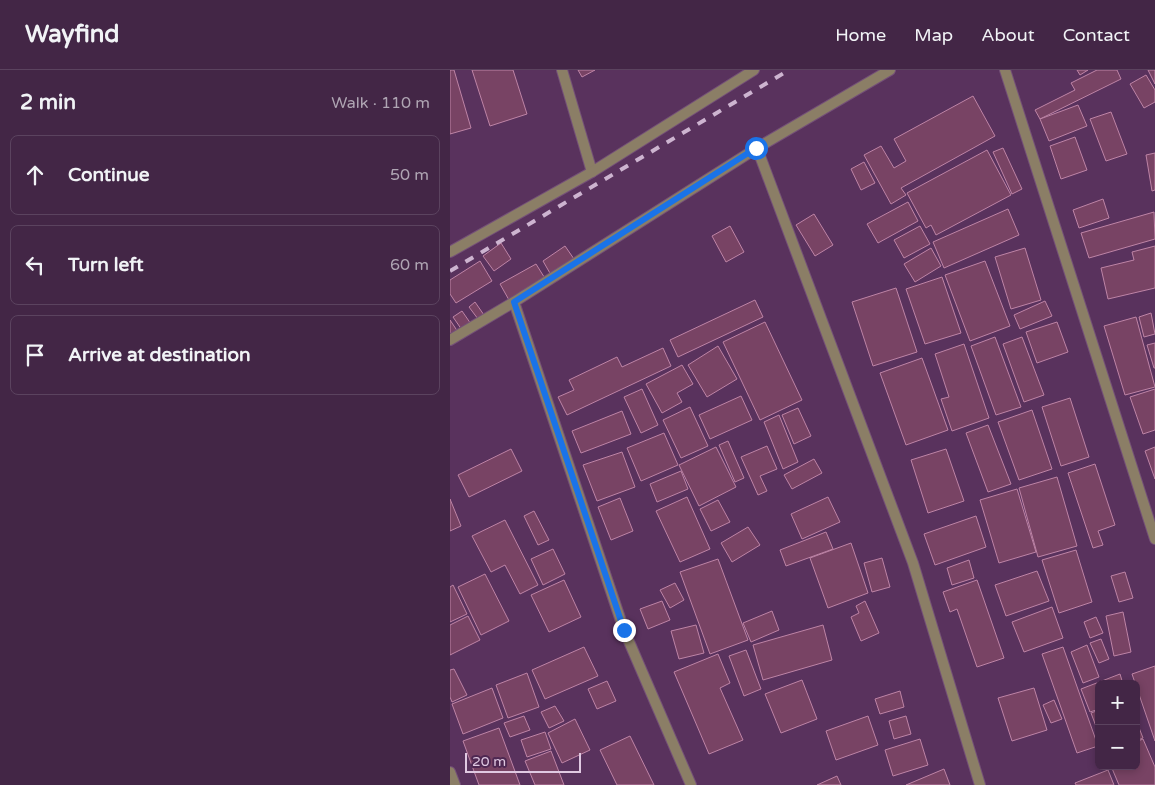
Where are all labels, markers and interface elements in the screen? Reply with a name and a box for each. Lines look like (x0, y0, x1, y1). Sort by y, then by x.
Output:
text: Wayfind (25, 20, 120, 49)
text: Home (835, 24, 886, 46)
text: Map (914, 24, 953, 46)
text: About (981, 24, 1035, 46)
text: Contact (1063, 24, 1130, 46)
text: 2 min (20, 90, 76, 115)
text: Walk · 110 m (331, 93, 430, 113)
route start (745, 137, 768, 160)
icon: ahead (21, 161, 49, 189)
text: Continue (68, 164, 150, 186)
text: 50 m (390, 165, 429, 185)
icon: left (21, 251, 49, 279)
text: Turn left (68, 254, 144, 276)
text: 60 m (390, 255, 429, 275)
icon: arrive (21, 341, 49, 369)
text: Arrive at destination (68, 344, 251, 366)
route end (613, 619, 636, 642)
map controls (1095, 680, 1140, 770)
button: + (1095, 680, 1140, 725)
button: − (1095, 725, 1140, 770)
scale bar (465, 750, 581, 773)
text: 20 m (472, 753, 506, 770)

